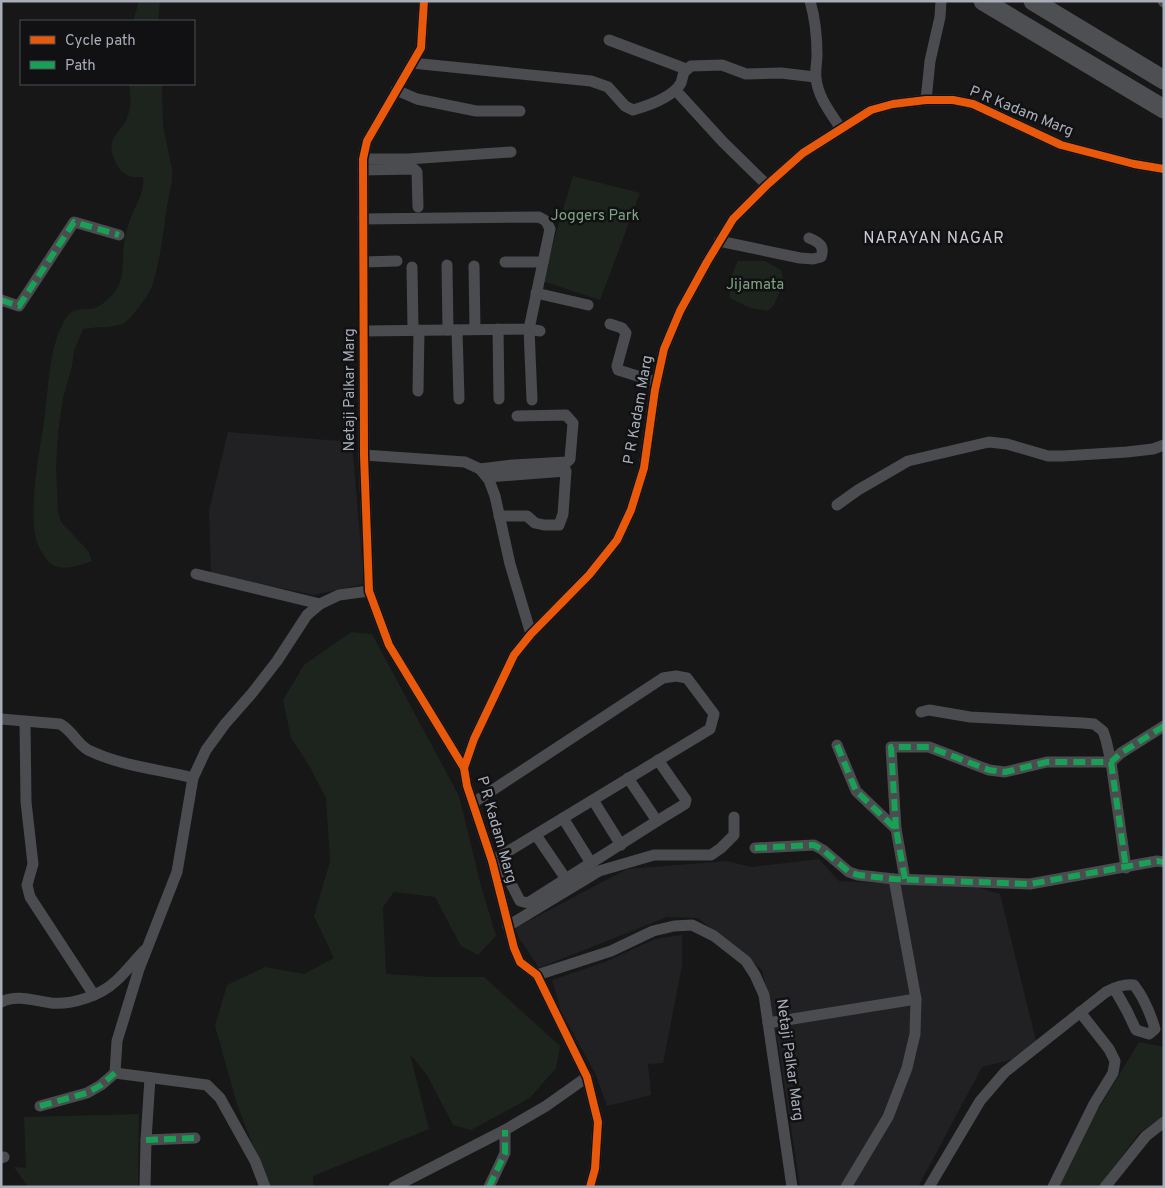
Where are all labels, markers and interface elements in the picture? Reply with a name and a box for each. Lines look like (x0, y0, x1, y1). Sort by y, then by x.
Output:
legend (20, 20, 195, 85)
text: Cycle path (65, 32, 136, 51)
text: Path (65, 57, 96, 76)
street label: P R Kadam Marg (966, 82, 1076, 142)
park label: Joggers Park (551, 207, 640, 226)
district label: NARAYAN NAGAR (863, 229, 1005, 249)
park label: Jijamata (726, 276, 784, 295)
street label: Netaji Palkar Marg (341, 328, 360, 452)
street label: P R Kadam Marg (620, 354, 658, 466)
street label: P R Kadam Marg (472, 774, 520, 886)
street label: Netaji Palkar Marg (771, 998, 807, 1122)

